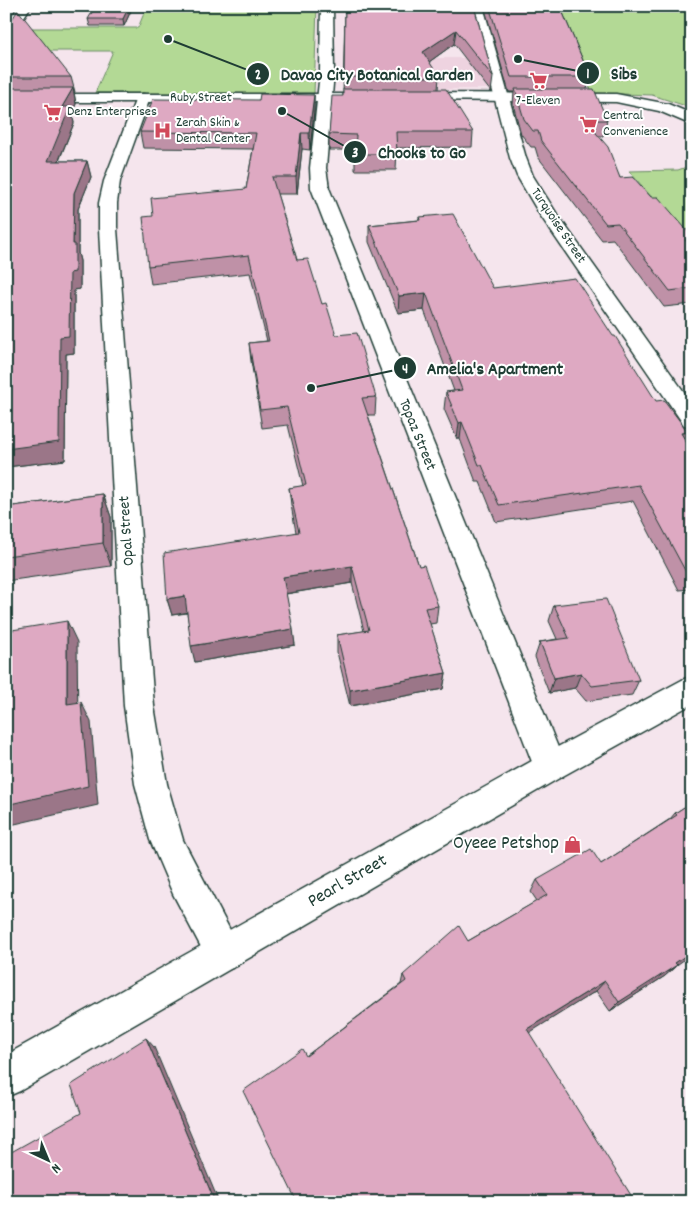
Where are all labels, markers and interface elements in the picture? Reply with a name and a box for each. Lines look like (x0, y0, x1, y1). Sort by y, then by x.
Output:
callout: Sibs (576, 56, 647, 89)
callout: Davao City Botanical Garden (246, 57, 483, 90)
text: Sibs (611, 63, 638, 88)
text: Davao City Botanical Garden (281, 64, 473, 89)
text: 1 (586, 64, 590, 86)
text: 2 (255, 65, 261, 87)
supermarket icon: 7-Eleven (528, 71, 548, 91)
street label: Ruby Street (170, 88, 232, 108)
place label: 7-Eleven (516, 91, 560, 111)
supermarket icon: Denz Enterprises (43, 102, 63, 122)
place label: Denz Enterprises (67, 102, 157, 122)
place label: Central Convenience (603, 106, 668, 142)
place label: Zerah Skin & Dental Center (176, 113, 251, 149)
supermarket icon: Central Convenience (579, 114, 599, 134)
hospital icon: Zerah Skin & Dental Center (152, 121, 172, 141)
callout: Chooks to Go (343, 136, 476, 169)
text: Chooks to Go (378, 142, 466, 167)
text: 3 (352, 143, 359, 165)
street label: Turquoise Street (525, 184, 591, 268)
callout: Amelia's Apartment (392, 351, 574, 384)
text: Amelia's Apartment (427, 358, 564, 383)
text: 4 (402, 359, 408, 381)
street label: Topaz Street (392, 396, 442, 474)
street label: Opal Street (113, 495, 141, 567)
place label: Oyeee Petshop (453, 831, 559, 858)
shop icon: Oyeee Petshop (563, 834, 583, 854)
street label: Pearl Street (303, 848, 393, 916)
north arrow (22, 1136, 72, 1186)
text: N (46, 1158, 65, 1178)

